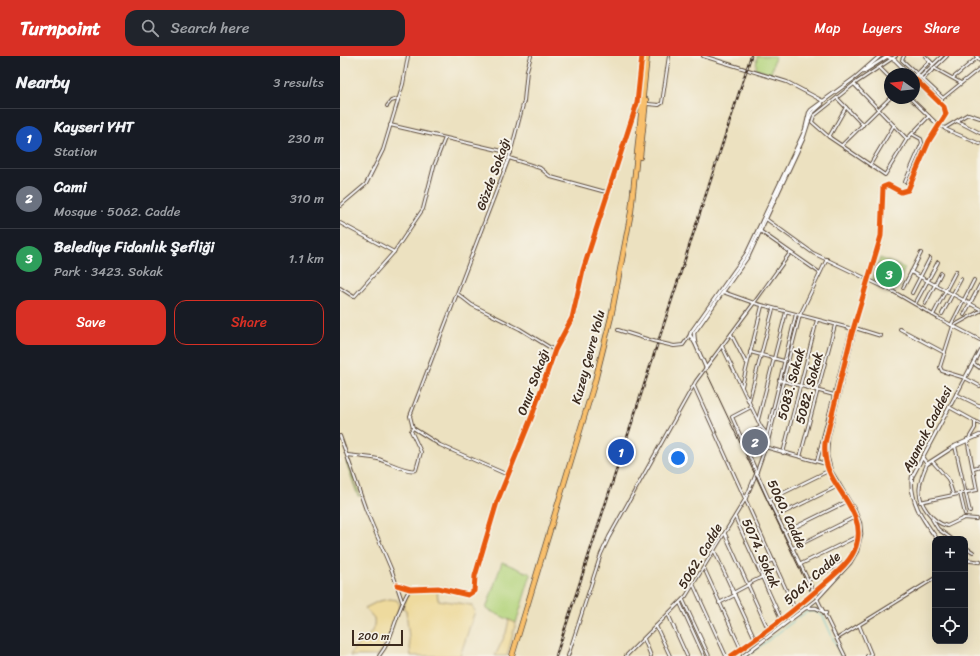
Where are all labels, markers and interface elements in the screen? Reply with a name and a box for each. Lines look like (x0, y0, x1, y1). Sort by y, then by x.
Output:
search box (125, 10, 405, 46)
text: Turnpoint (20, 12, 101, 45)
text: Search here (171, 15, 250, 41)
text: Map (815, 16, 840, 41)
text: Layers (862, 16, 902, 41)
text: Share (924, 16, 960, 41)
icon: search (139, 17, 161, 39)
text: Nearby (16, 67, 70, 97)
north arrow (884, 68, 920, 104)
text: 3 results (273, 71, 324, 94)
text: Kayseri YHT (54, 114, 134, 140)
text: 1 (26, 127, 32, 150)
text: 230 m (288, 127, 324, 150)
street label: Gözde Sokağı (469, 134, 517, 214)
text: Station (54, 140, 97, 163)
text: Cami (54, 174, 87, 200)
text: 2 (25, 187, 33, 210)
text: 310 m (290, 187, 324, 210)
text: Mosque · 5062. Cadde (54, 200, 180, 223)
text: Belediye Fidanlık Şefliği (54, 234, 214, 260)
text: 3 (25, 247, 33, 270)
text: 1.1 km (289, 247, 324, 270)
pin: 3 (876, 259, 902, 289)
text: Park · 3423. Sokak (54, 260, 163, 283)
button: Save (16, 300, 166, 345)
button: Share (174, 300, 324, 345)
street label: Kuzey Çevre Yolu (564, 307, 612, 407)
street label: Onur Sokağı (510, 345, 556, 419)
street label: 5083. Sokak (770, 345, 812, 422)
street label: 5082. Sokak (788, 349, 830, 427)
street label: Ayancık Caddesi (895, 382, 959, 477)
pin: 2 (742, 427, 768, 457)
pin: 1 (608, 437, 634, 467)
your location (668, 448, 688, 468)
street label: 5060. Cadde (761, 476, 813, 553)
street label: 5074. Sokak (735, 514, 787, 592)
street label: 5062. Cadde (671, 518, 729, 593)
map controls (932, 536, 968, 644)
button: + (932, 536, 968, 572)
street label: 5061. Cadde (778, 545, 846, 610)
button: − (932, 572, 968, 608)
button: locate (932, 608, 968, 644)
text: 200 m (358, 627, 390, 646)
scale bar (352, 628, 403, 647)

